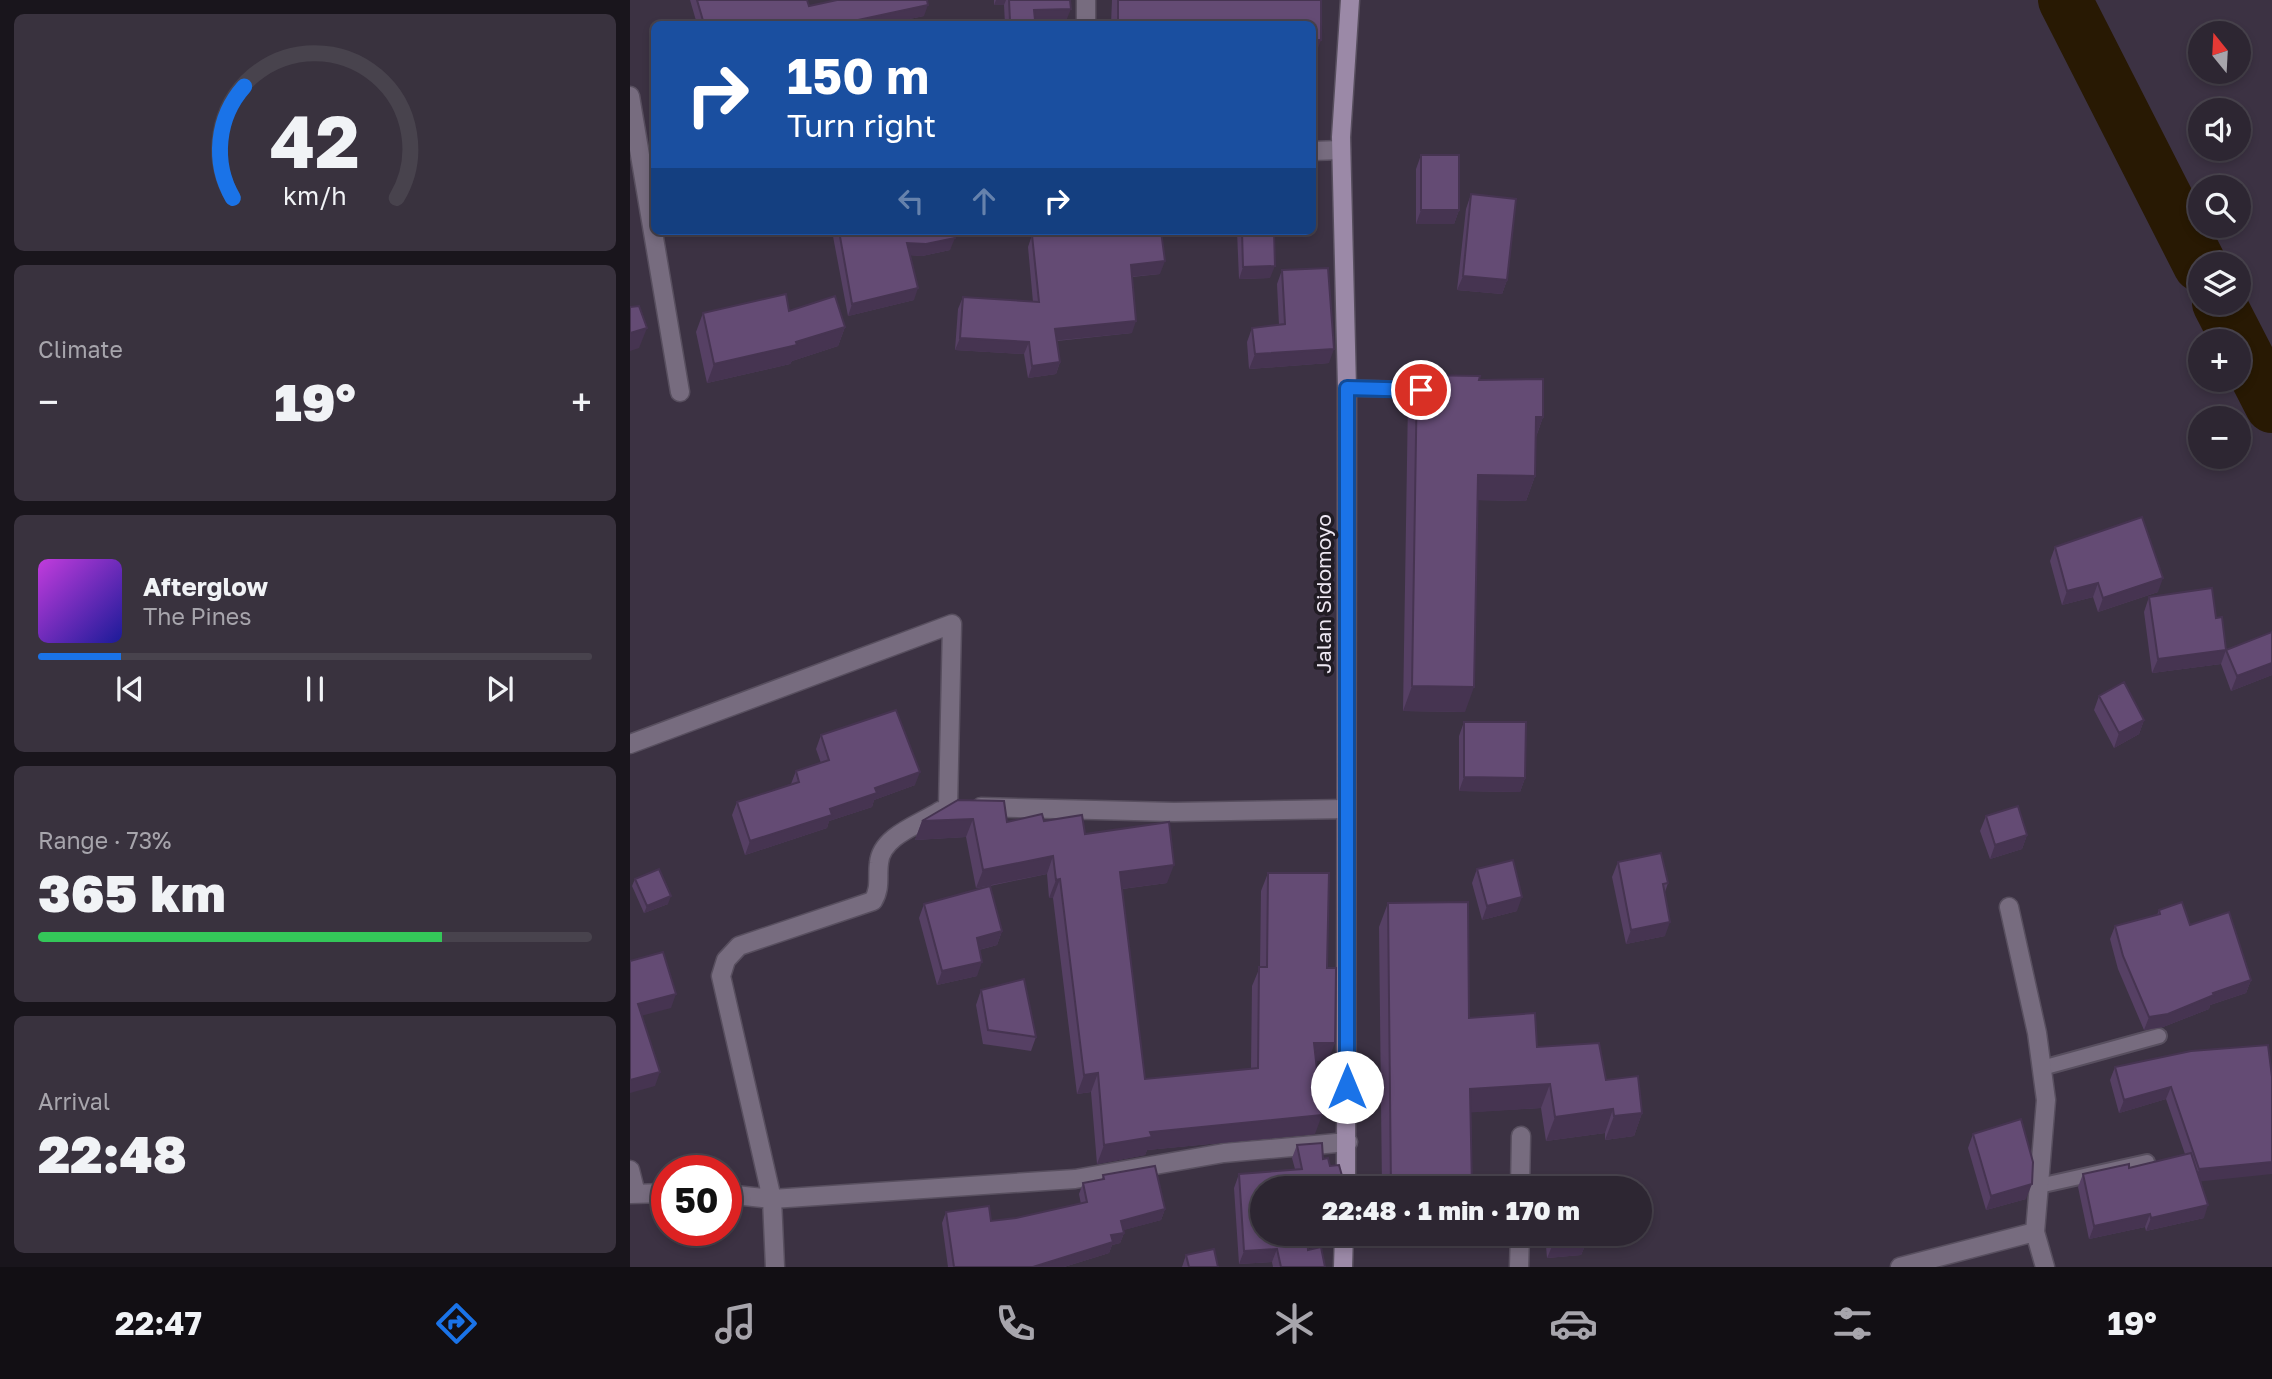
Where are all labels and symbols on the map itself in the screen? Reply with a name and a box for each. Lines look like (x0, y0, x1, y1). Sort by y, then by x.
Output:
north arrow (2188, 21, 2250, 84)
pin (1391, 360, 1451, 420)
street label: Jalan Sidomoyo (1310, 514, 1336, 674)
position arrow (1310, 1050, 1384, 1124)
speed limit sign: 50 (651, 1155, 742, 1246)

